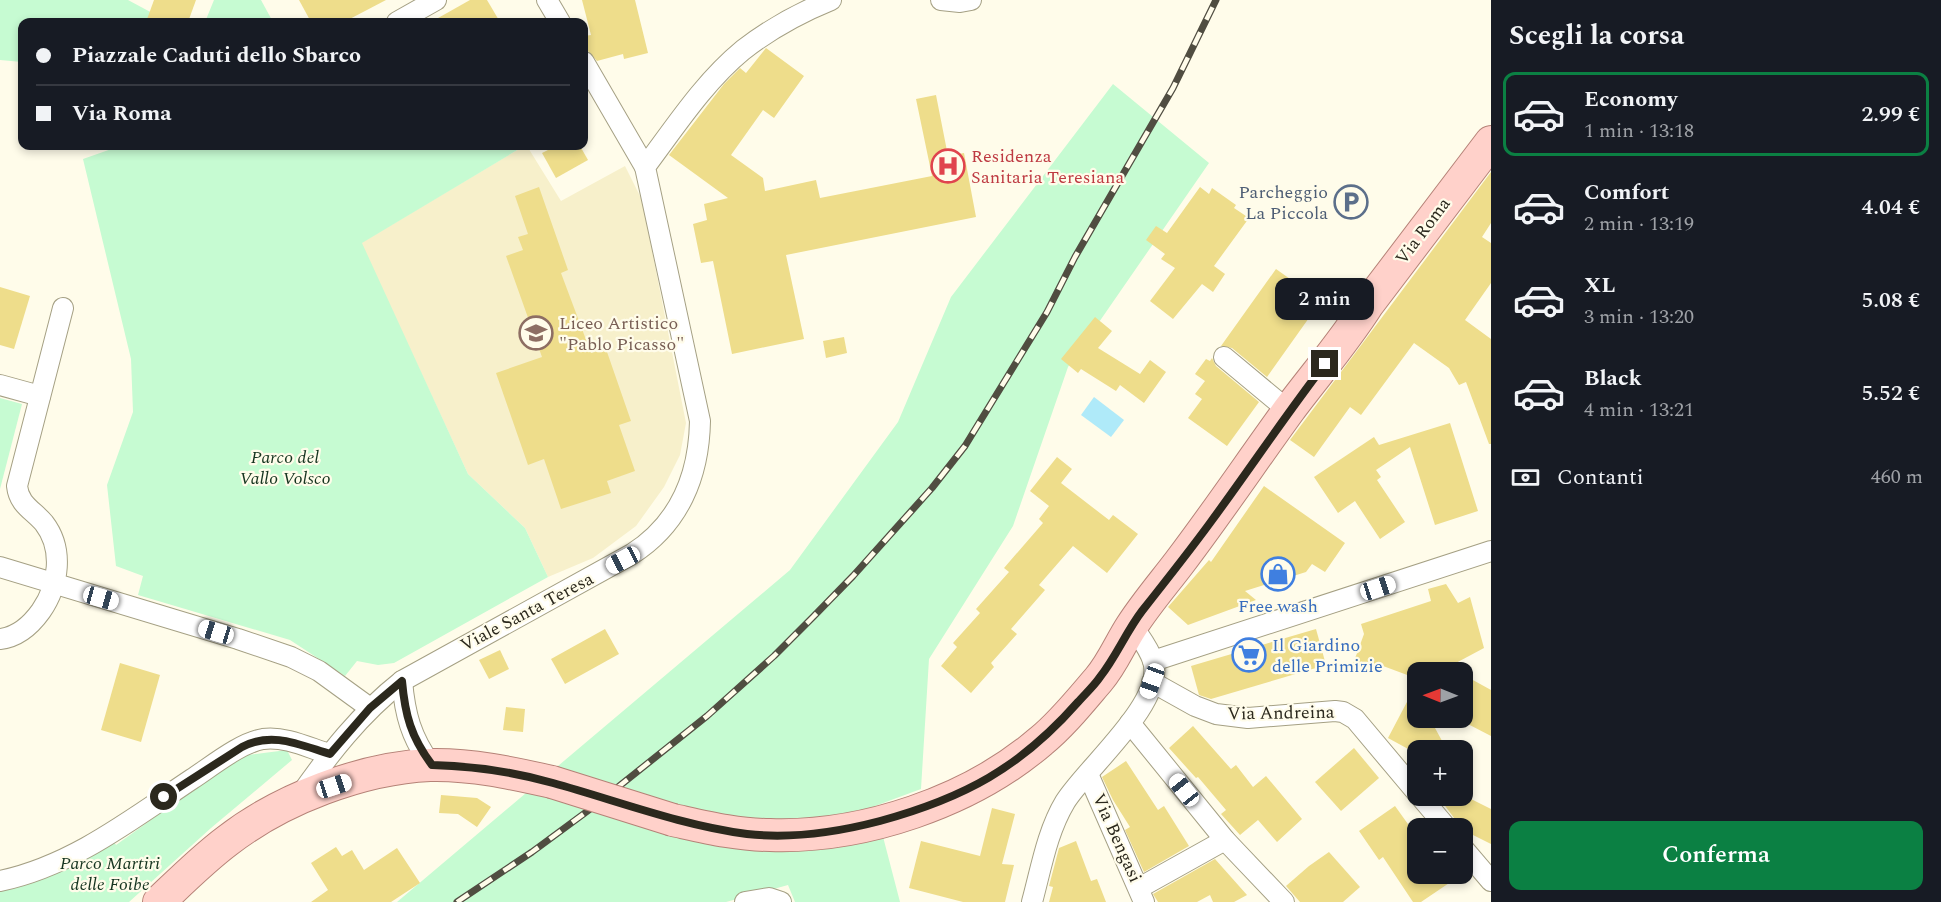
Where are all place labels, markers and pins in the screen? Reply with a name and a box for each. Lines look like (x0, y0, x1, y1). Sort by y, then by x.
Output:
place label: Residenza Sanitaria Teresiana (971, 143, 1124, 191)
hospital icon: Residenza Sanitaria Teresiana (930, 148, 966, 184)
place label: Parcheggio La Piccola (1238, 179, 1328, 227)
parking icon: Parcheggio La Piccola (1333, 184, 1369, 220)
place label: Liceo Artistico "Pablo Picasso" (559, 310, 684, 358)
school or university icon: Liceo Artistico "Pablo Picasso" (518, 315, 554, 351)
shop icon: Free wash (1260, 556, 1296, 592)
place label: Free wash (1238, 593, 1318, 620)
place label: Il Giardino delle Primizie (1272, 632, 1383, 680)
supermarket icon: Il Giardino delle Primizie (1231, 637, 1267, 673)

